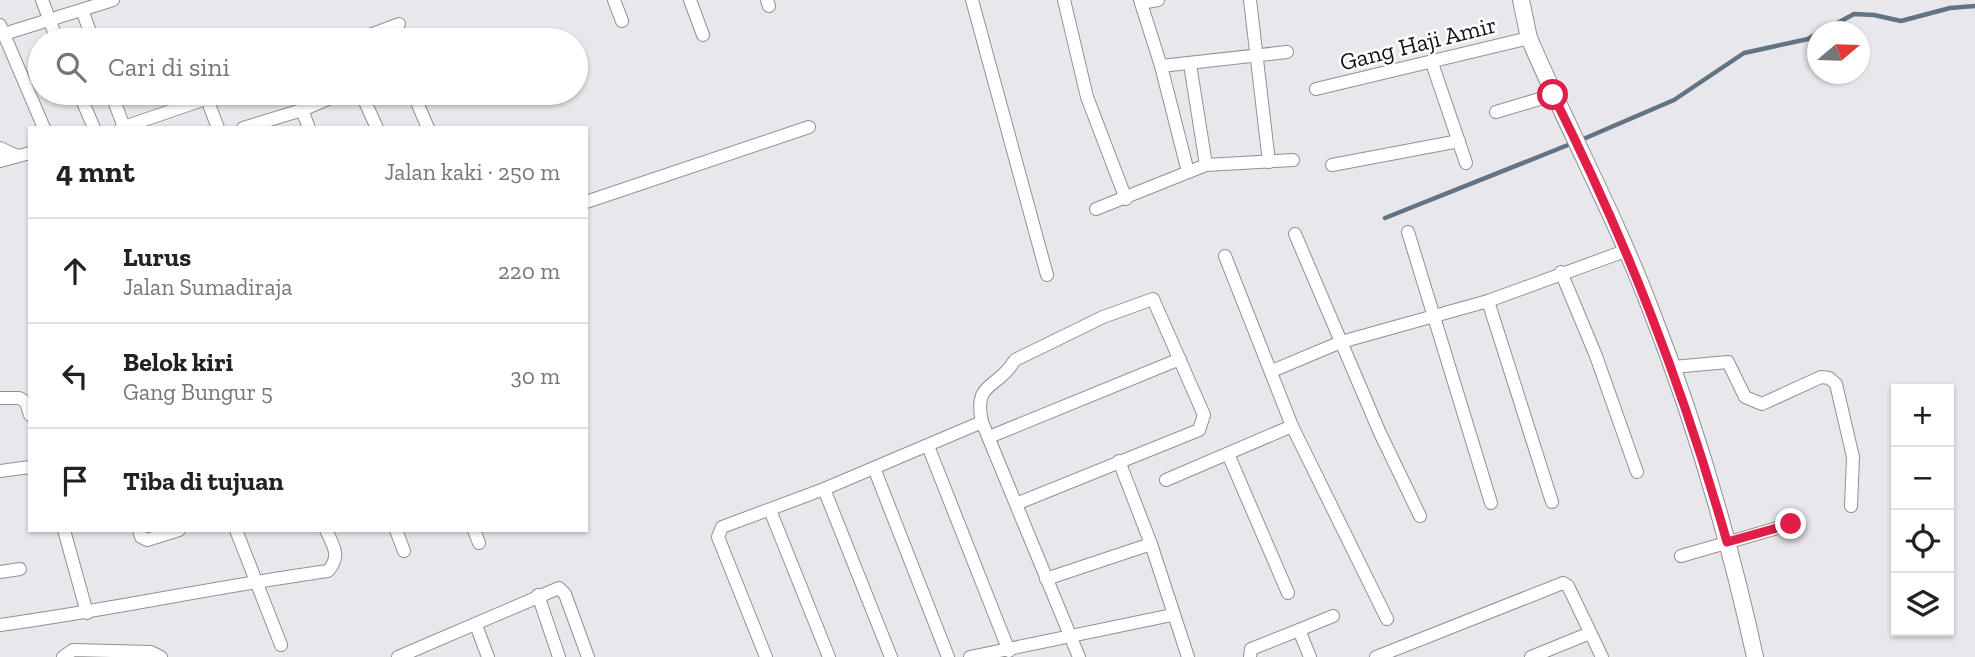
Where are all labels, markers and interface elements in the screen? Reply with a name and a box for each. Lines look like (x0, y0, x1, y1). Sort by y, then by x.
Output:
street label: Gang Haji Amir (1337, 10, 1499, 76)
north arrow (1807, 21, 1870, 84)
search box (28, 28, 588, 105)
icon: search (52, 48, 90, 86)
text: Cari di sini (108, 51, 230, 83)
route start (1537, 79, 1568, 110)
text: 4 mnt (56, 154, 135, 190)
text: Jalan kaki · 250 m (385, 158, 560, 186)
text: Lurus (123, 241, 191, 273)
icon: ahead (56, 252, 94, 290)
text: 220 m (498, 257, 560, 285)
text: Jalan Sumadiraja (123, 273, 292, 301)
text: Belok kiri (123, 346, 233, 378)
icon: left (56, 357, 94, 395)
text: 30 m (510, 362, 560, 390)
text: Gang Bungur 5 (123, 378, 273, 406)
map controls (1891, 384, 1954, 636)
button: + (1891, 384, 1954, 447)
button: − (1891, 447, 1954, 510)
icon: arrive (56, 462, 94, 500)
text: Tiba di tujuan (123, 465, 284, 497)
route end (1775, 508, 1806, 539)
button: locate (1891, 510, 1954, 573)
button: layers (1891, 573, 1954, 636)

